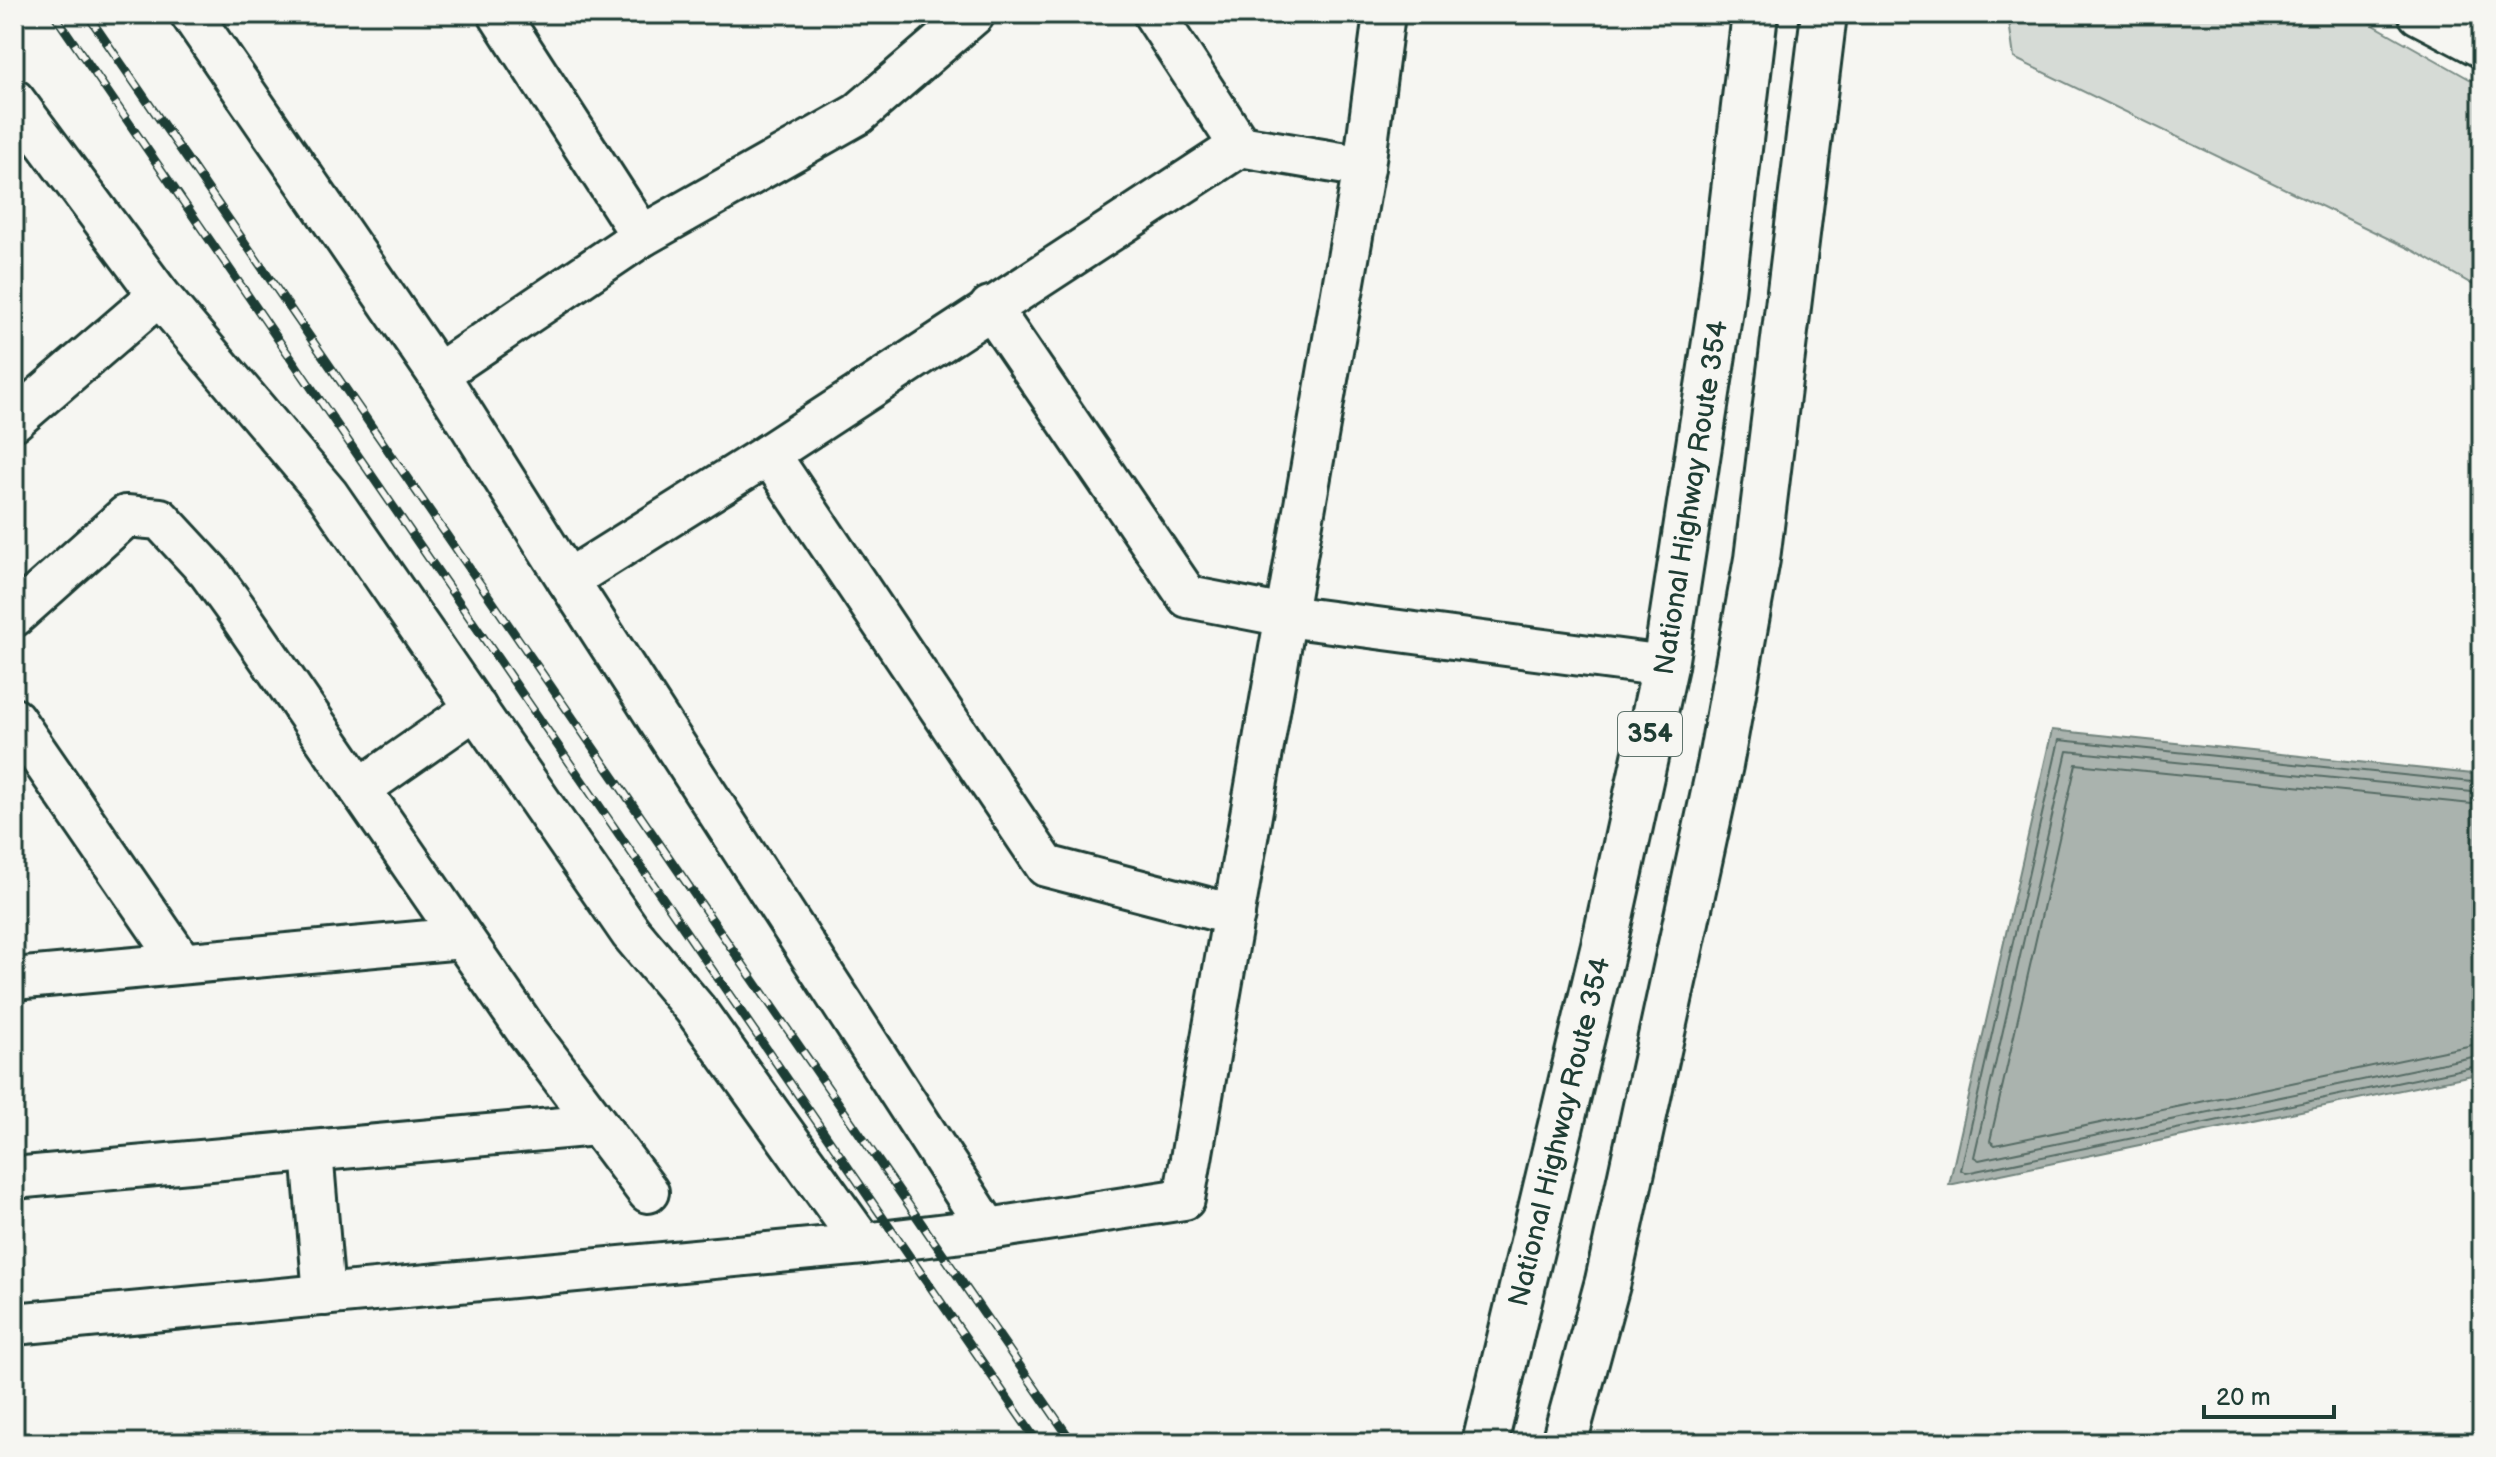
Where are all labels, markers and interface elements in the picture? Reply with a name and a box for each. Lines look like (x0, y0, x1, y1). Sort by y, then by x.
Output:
street label: National Highway Route 354 (1647, 318, 1735, 677)
road number: 354 (1618, 712, 1682, 756)
street label: National Highway Route 354 (1502, 954, 1617, 1310)
scale bar (2204, 1369, 2334, 1419)
text: 20 m (2216, 1383, 2271, 1412)

